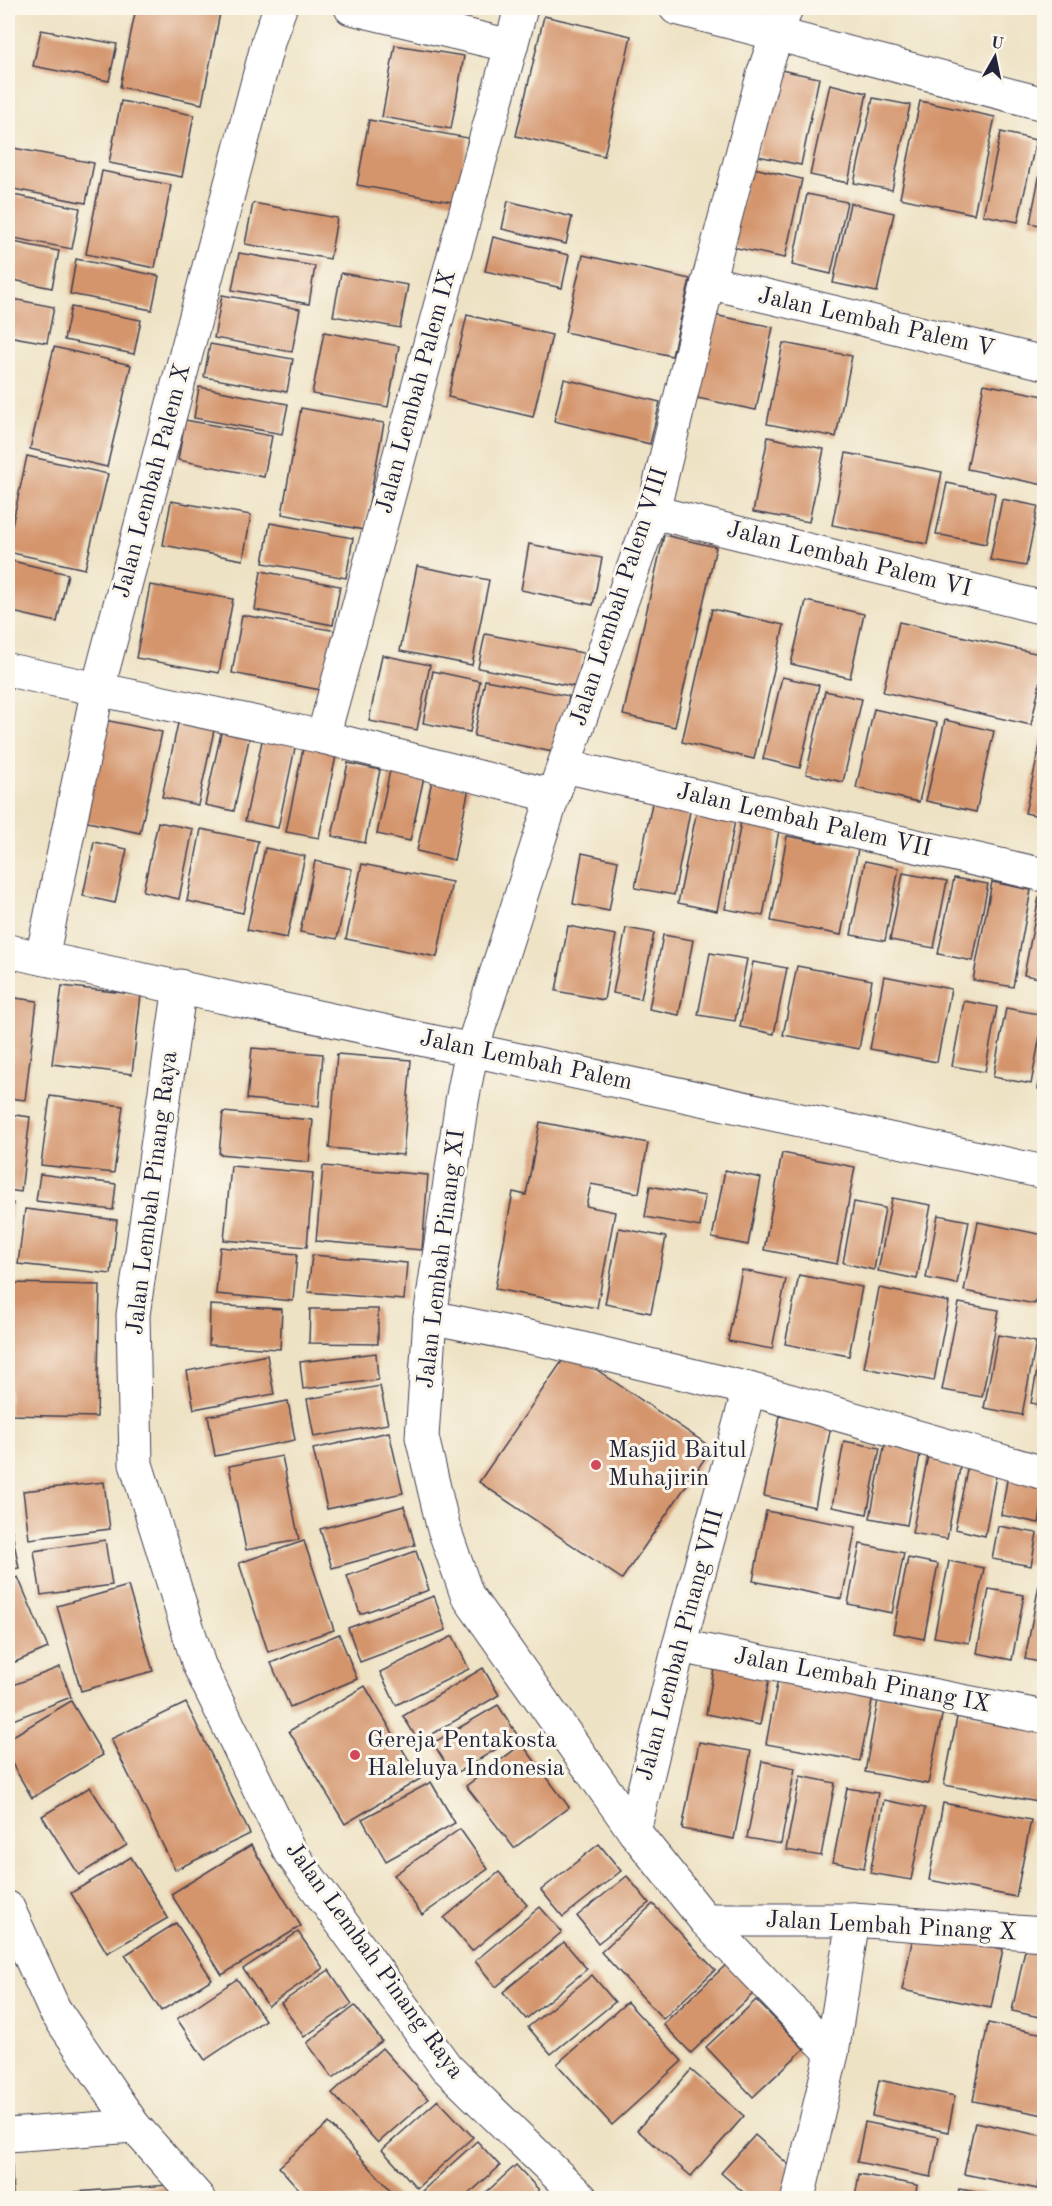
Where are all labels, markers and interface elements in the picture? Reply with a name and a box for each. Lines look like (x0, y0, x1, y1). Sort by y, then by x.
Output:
north arrow (965, 27, 1025, 87)
text: U (990, 35, 1005, 53)
street label: Jalan Lembah Palem IX (373, 268, 461, 516)
street label: Jalan Lembah Palem V (755, 284, 997, 362)
street label: Jalan Lembah Palem X (110, 361, 196, 601)
street label: Jalan Lembah Palem VIII (567, 465, 673, 729)
street label: Jalan Lembah Palem VI (724, 518, 974, 602)
street label: Jalan Lembah Palem VII (674, 780, 934, 862)
street label: Jalan Lembah Palem (418, 1027, 634, 1095)
street label: Jalan Lembah Pinang Raya (124, 1050, 182, 1336)
street label: Jalan Lembah Pinang XI (414, 1128, 470, 1390)
place label: Masjid Baitul Muhajirin (608, 1439, 746, 1491)
marker: Masjid Baitul Muhajirin (589, 1458, 603, 1472)
street label: Jalan Lembah Pinang VIII (633, 1507, 729, 1783)
street label: Jalan Lembah Pinang IX (732, 1644, 992, 1718)
place label: Gereja Pentakosta Haleluya Indonesia (367, 1729, 565, 1781)
marker: Gereja Pentakosta Haleluya Indonesia (348, 1748, 362, 1762)
street label: Jalan Lembah Pinang Raya (280, 1838, 468, 2084)
street label: Jalan Lembah Pinang X (765, 1908, 1017, 1946)

